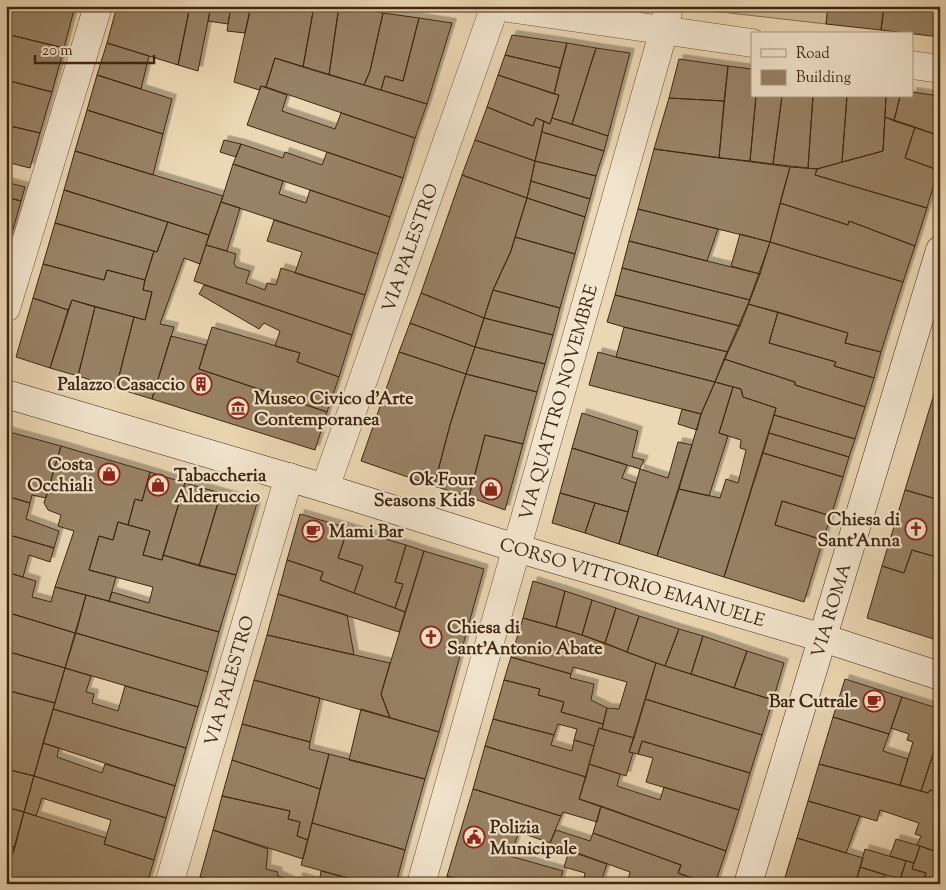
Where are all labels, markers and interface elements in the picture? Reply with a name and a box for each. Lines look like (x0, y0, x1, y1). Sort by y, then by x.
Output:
scale bar (35, 32, 154, 64)
legend (751, 32, 914, 98)
text: 20 m (42, 41, 73, 62)
text: Road (796, 44, 830, 65)
text: Building (796, 68, 851, 89)
street label: VIA PALESTRO (377, 180, 446, 316)
street label: VIA QUATTRO NOVEMBRE (514, 282, 606, 524)
building icon: Palazzo Casaccio (189, 372, 213, 396)
place label: Palazzo Casaccio (57, 373, 185, 399)
place label: Museo Civico d'Arte Contemporanea (254, 387, 414, 434)
museum icon: Museo Civico d'Arte Contemporanea (226, 396, 250, 420)
place label: Costa Occhiali (27, 453, 94, 500)
shop icon: Costa Occhiali (97, 462, 121, 486)
place label: Tabaccheria Alderuccio (174, 464, 267, 511)
place label: Ok Four Seasons Kids (374, 468, 475, 515)
shop icon: Tabaccheria Alderuccio (146, 473, 170, 497)
shop icon: Ok Four Seasons Kids (479, 477, 503, 501)
place label: Chiesa di Sant'Anna (817, 508, 901, 555)
church icon: Chiesa di Sant'Anna (904, 517, 928, 541)
cafe icon: Mami Bar (301, 519, 325, 543)
place label: Mami Bar (329, 520, 404, 546)
street label: CORSO VITTORIO EMANUELE (496, 533, 768, 635)
street label: VIA ROMA (806, 560, 860, 661)
street label: VIA PALESTRO (199, 613, 262, 750)
place label: Chiesa di Sant'Antonio Abate (447, 616, 603, 663)
church icon: Chiesa di Sant'Antonio Abate (419, 625, 443, 649)
cafe icon: Bar Cutrale (862, 689, 886, 713)
place label: Bar Cutrale (769, 690, 859, 716)
place label: Polizia Municipale (490, 816, 578, 863)
public building icon: Polizia Municipale (462, 825, 486, 849)

